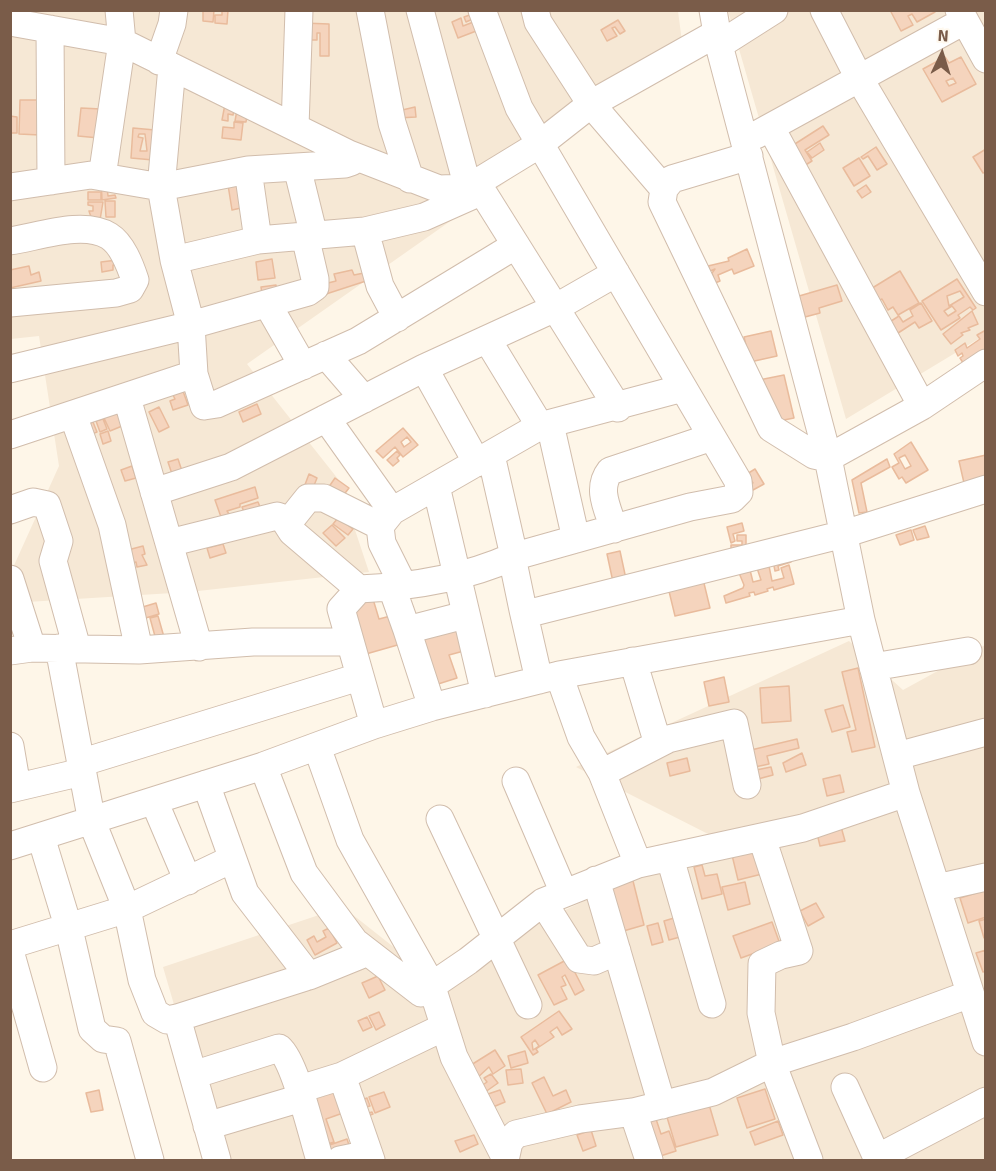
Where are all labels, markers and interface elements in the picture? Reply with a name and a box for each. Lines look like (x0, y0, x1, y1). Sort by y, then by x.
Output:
north arrow (912, 24, 972, 84)
text: N (937, 26, 950, 46)

